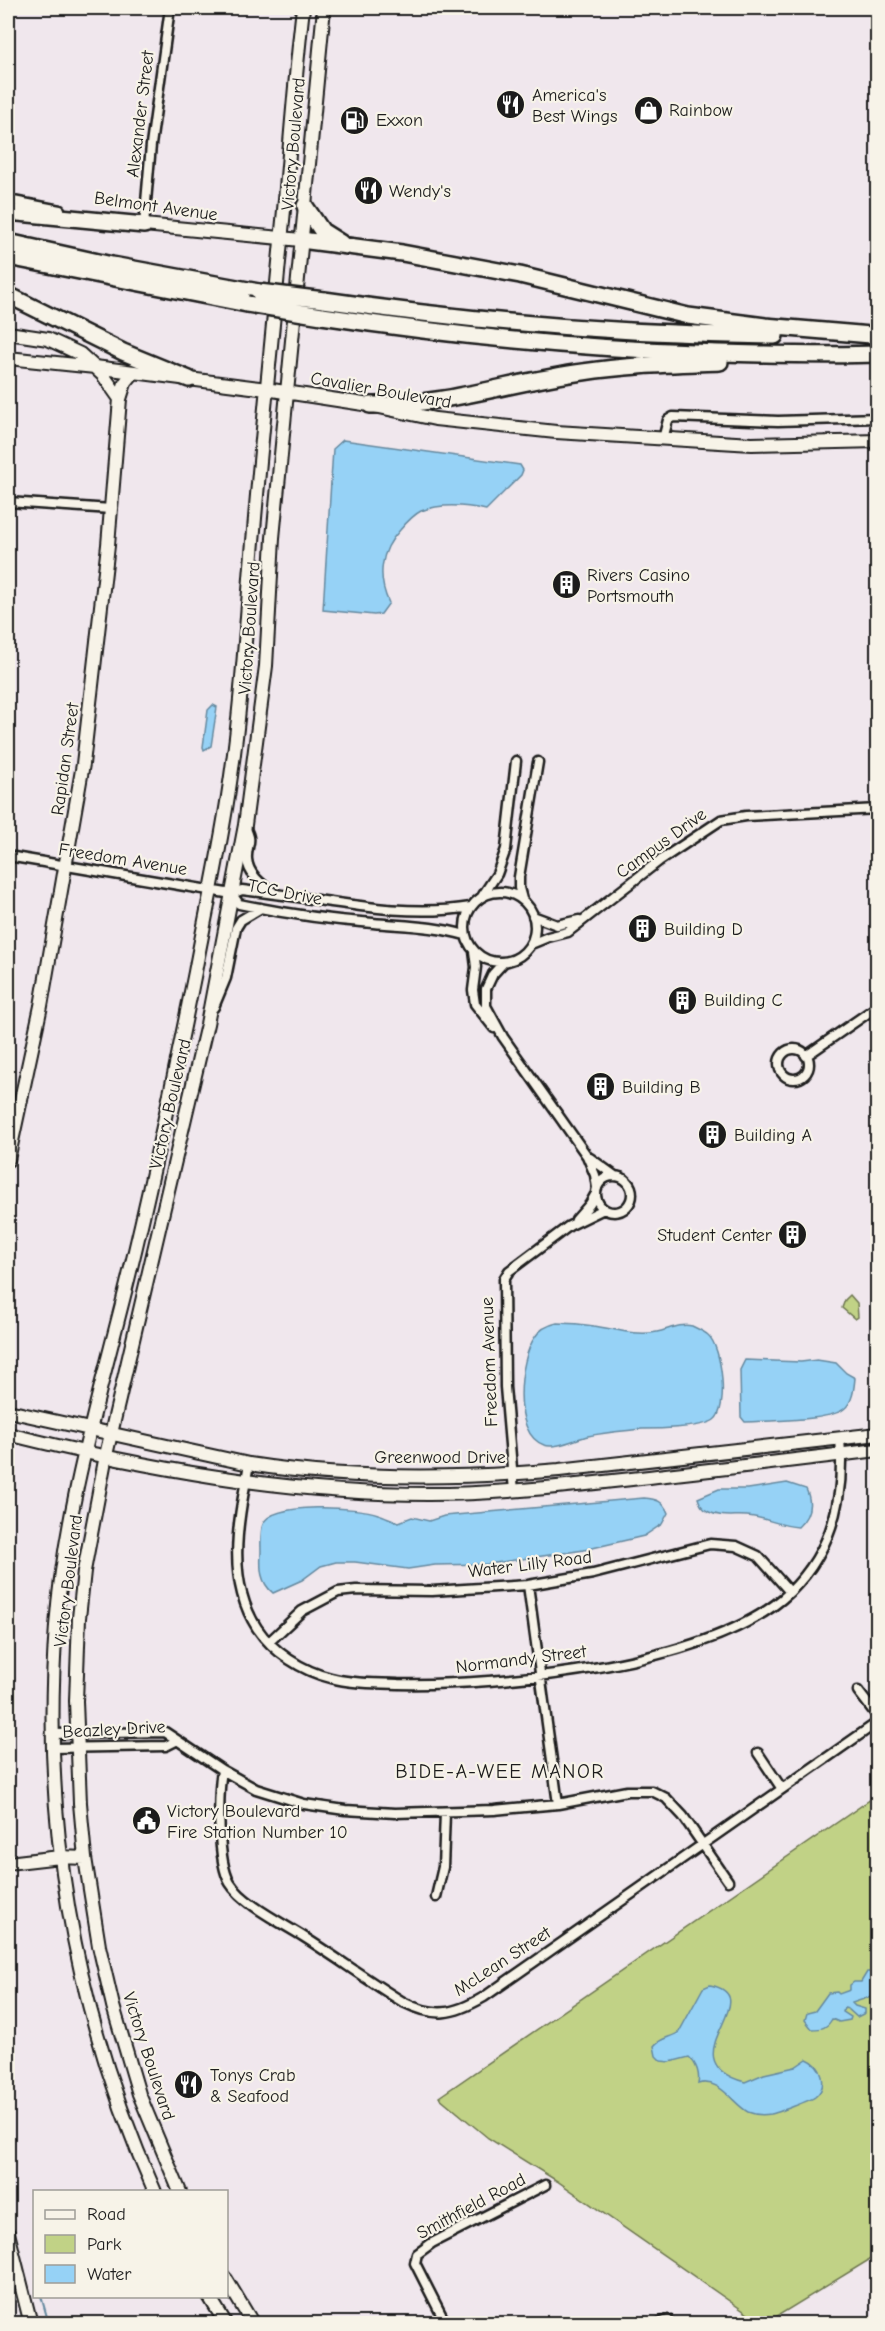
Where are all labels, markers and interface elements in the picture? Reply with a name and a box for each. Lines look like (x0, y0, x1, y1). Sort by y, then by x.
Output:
street label: Alexander Street (122, 49, 159, 179)
street label: Victory Boulevard (277, 77, 310, 211)
place label: America's Best Wings (532, 85, 618, 127)
restaurant icon: America's Best Wings (495, 89, 527, 121)
shop icon: Rainbow (632, 94, 664, 126)
place label: Rainbow (669, 100, 733, 121)
fuel station icon: Exxon (339, 104, 371, 136)
place label: Exxon (376, 110, 423, 131)
restaurant icon: Wendy's (352, 175, 384, 207)
place label: Wendy's (389, 181, 451, 202)
street label: Belmont Avenue (93, 187, 219, 226)
street label: Cavalier Boulevard (309, 368, 453, 413)
street label: Victory Boulevard (234, 561, 265, 695)
place label: Rivers Casino Portsmouth (587, 565, 690, 607)
building icon: Rivers Casino Portsmouth (550, 569, 582, 601)
street label: Rapidan Street (47, 701, 84, 817)
street label: Campus Drive (612, 804, 710, 883)
street label: Freedom Avenue (57, 839, 189, 880)
street label: TCC Drive (246, 875, 324, 910)
building icon: Building D (627, 913, 659, 945)
place label: Building D (664, 919, 743, 940)
building icon: Building C (667, 984, 699, 1016)
place label: Building C (704, 990, 783, 1011)
street label: Victory Boulevard (145, 1037, 196, 1171)
building icon: Building B (585, 1071, 617, 1103)
place label: Building B (622, 1077, 701, 1098)
building icon: Building A (697, 1119, 729, 1151)
place label: Building A (734, 1125, 812, 1146)
building icon: Student Center (777, 1219, 809, 1251)
place label: Student Center (657, 1225, 773, 1246)
street label: Freedom Avenue (477, 1297, 502, 1427)
street label: Greenwood Drive (374, 1447, 506, 1468)
street label: Victory Boulevard (50, 1514, 87, 1648)
street label: Water Lilly Road (467, 1546, 593, 1582)
street label: Normandy Street (455, 1641, 588, 1678)
street label: Beazley Drive (62, 1716, 166, 1743)
district label: BIDE-A-WEE MANOR (395, 1760, 605, 1783)
place label: Victory Boulevard Fire Station Number 10 (167, 1801, 348, 1843)
public building icon: Victory Boulevard Fire Station Number 10 (130, 1805, 162, 1837)
street label: McLean Street (450, 1922, 556, 2001)
street label: Victory Boulevard (118, 1990, 179, 2123)
place label: Tonys Crab & Seafood (210, 2065, 296, 2107)
restaurant icon: Tonys Crab & Seafood (173, 2069, 205, 2101)
street label: Smithfield Road (413, 2169, 529, 2244)
legend (33, 2190, 228, 2298)
text: Road (87, 2204, 126, 2225)
text: Park (87, 2234, 122, 2255)
text: Water (87, 2264, 132, 2285)

